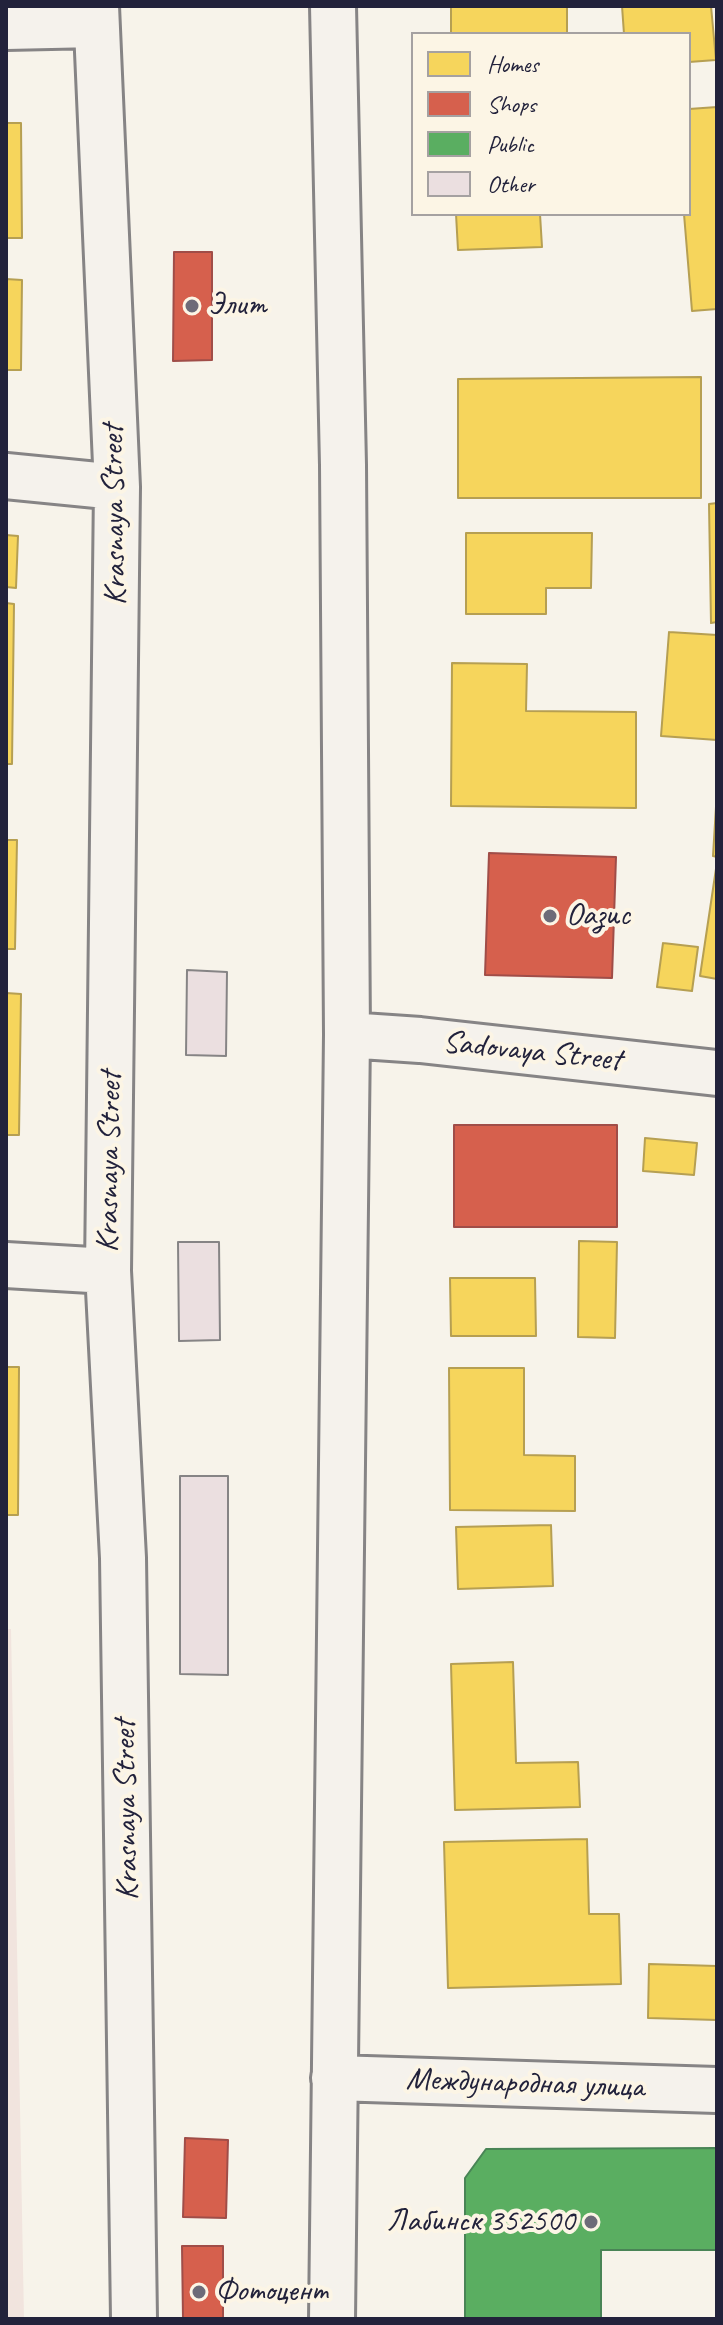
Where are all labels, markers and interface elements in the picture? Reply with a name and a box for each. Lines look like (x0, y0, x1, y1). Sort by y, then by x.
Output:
legend (411, 32, 691, 216)
text: Homes (487, 49, 538, 79)
text: Shops (487, 89, 536, 119)
text: Public (487, 129, 534, 159)
text: Other (487, 169, 535, 199)
place label: Элит (208, 287, 266, 325)
marker: Элит (183, 297, 201, 315)
street label: Krasnaya Street (94, 424, 136, 606)
place label: Оазис (566, 897, 630, 935)
marker: Оазис (541, 907, 559, 925)
street label: Sadovaya Street (441, 1024, 623, 1080)
street label: Krasnaya Street (89, 1071, 131, 1253)
street label: Krasnaya Street (106, 1719, 148, 1901)
street label: Международная улица (405, 2061, 645, 2107)
place label: Лабинск 352500 (387, 2203, 575, 2241)
marker: Лабинск 352500 (582, 2213, 600, 2231)
place label: Фотоцент (215, 2273, 327, 2311)
marker: Фотоцент (190, 2283, 208, 2301)

